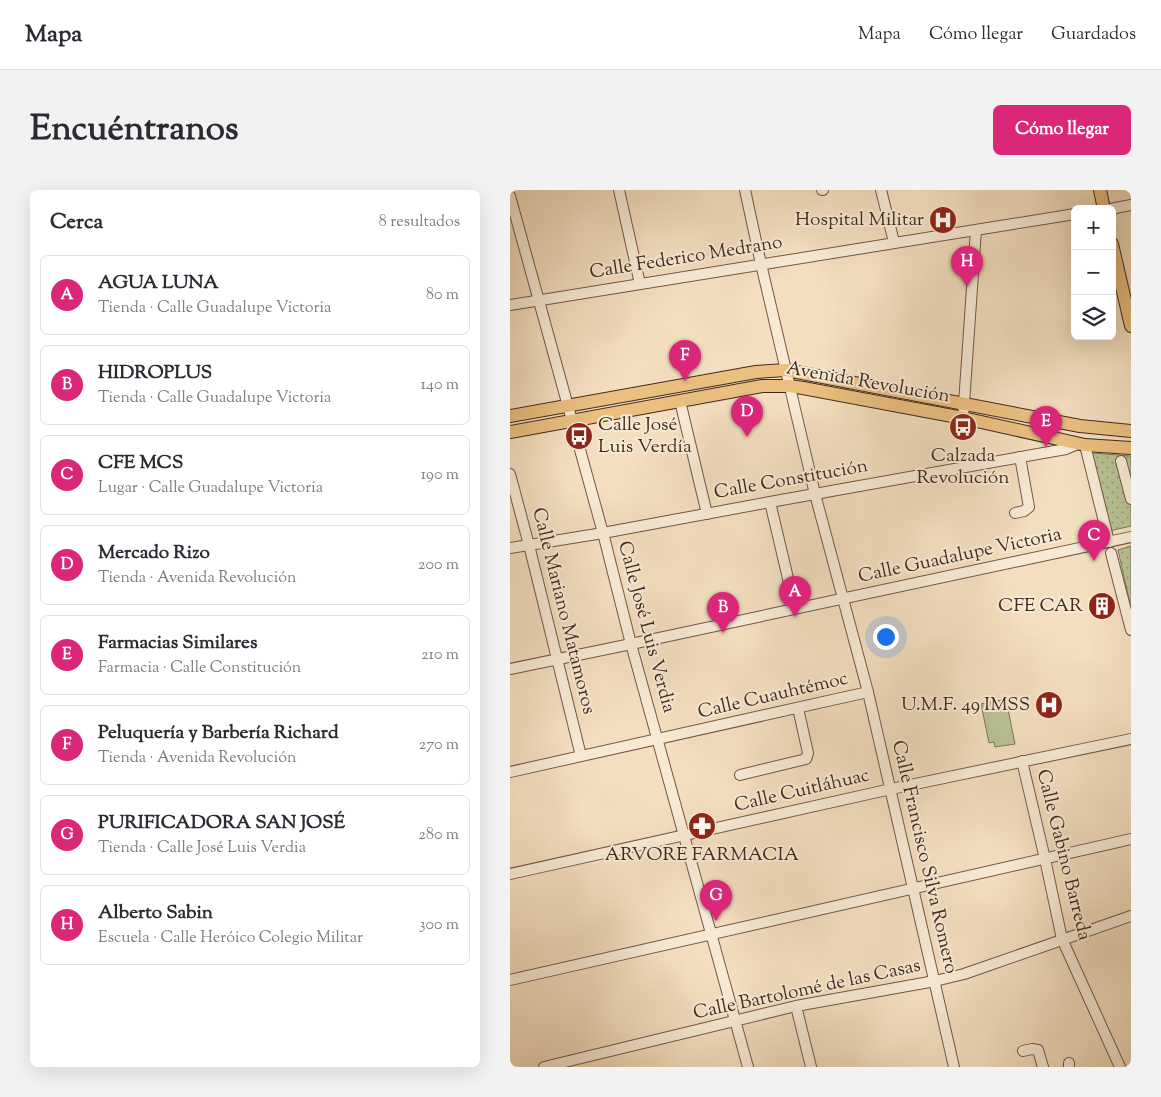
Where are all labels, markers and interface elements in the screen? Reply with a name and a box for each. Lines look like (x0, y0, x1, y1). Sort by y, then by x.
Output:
text: Mapa (25, 18, 82, 52)
text: Mapa (858, 22, 901, 48)
text: Cómo llegar (929, 22, 1023, 48)
text: Guardados (1051, 22, 1136, 48)
text: Encuéntranos (30, 105, 239, 156)
button: Cómo llegar (993, 105, 1131, 155)
hospital icon: Hospital Militar (928, 205, 958, 235)
map controls (1071, 205, 1116, 340)
button: + (1071, 205, 1116, 250)
place label: Hospital Militar (795, 207, 924, 234)
text: Cerca (50, 208, 103, 238)
text: 8 resultados (379, 211, 460, 234)
street label: Calle Federico Medrano (588, 229, 784, 287)
pin: H (951, 246, 983, 287)
button: − (1071, 250, 1116, 295)
text: AGUA LUNA (98, 270, 219, 297)
text: A (61, 284, 74, 307)
text: 80 m (426, 284, 459, 307)
button: layers (1071, 295, 1116, 340)
text: Tienda · Calle Guadalupe Victoria (98, 297, 332, 320)
pin: F (669, 340, 701, 381)
street label: Avenida Revolución (784, 355, 952, 411)
text: HIDROPLUS (98, 360, 212, 387)
text: B (62, 374, 72, 397)
text: 140 m (421, 374, 459, 397)
text: Tienda · Calle Guadalupe Victoria (98, 387, 332, 410)
pin: D (731, 396, 763, 437)
pin: E (1030, 406, 1062, 447)
place label: Calle José Luis Verdía (598, 412, 692, 461)
bus stop icon: Calzada Revolución (948, 412, 978, 442)
bus stop icon: Calle José Luis Verdía (564, 421, 594, 451)
place label: Calzada Revolución (917, 443, 1009, 492)
text: CFE MCS (98, 450, 183, 477)
street label: Calle Constitución (712, 453, 870, 507)
text: C (61, 464, 73, 487)
text: 190 m (421, 464, 459, 487)
text: Lugar · Calle Guadalupe Victoria (98, 477, 323, 500)
street label: Calle Mariano Matamoros (524, 505, 602, 717)
pin: C (1078, 520, 1110, 561)
street label: Calle Guadalupe Victoria (856, 521, 1064, 591)
street label: Calle José Luis Verdia (610, 538, 682, 716)
text: Mercado Rizo (98, 540, 210, 567)
text: D (61, 554, 73, 577)
text: 200 m (418, 554, 459, 577)
text: Tienda · Avenida Revolución (98, 567, 296, 590)
pin: A (779, 576, 811, 617)
building icon: CFE CAR (1087, 591, 1117, 621)
pin: B (707, 592, 739, 633)
place label: CFE CAR (998, 593, 1083, 620)
your location (873, 624, 899, 650)
text: Farmacias Similares (98, 630, 257, 657)
text: E (62, 644, 72, 667)
text: 210 m (421, 644, 459, 667)
text: Farmacia · Calle Constitución (98, 657, 301, 680)
street label: Calle Cuauhtémoc (695, 666, 851, 726)
hospital icon: U.M.F. 49 IMSS (1034, 690, 1064, 720)
place label: U.M.F. 49 IMSS (901, 692, 1030, 719)
text: Peluquería y Barbería Richard (98, 720, 339, 747)
text: F (63, 734, 71, 757)
text: 270 m (419, 734, 459, 757)
street label: Calle Francisco Silva Romero (884, 738, 964, 976)
text: Tienda · Avenida Revolución (98, 747, 296, 770)
street label: Calle Cuitláhuac (732, 762, 873, 820)
street label: Calle Gabino Barreda (1029, 767, 1097, 944)
text: PURIFICADORA SAN JOSÉ (98, 810, 345, 837)
pharmacy icon: ARVORE FARMACIA (687, 811, 717, 841)
text: G (60, 824, 74, 847)
text: 280 m (418, 824, 459, 847)
text: Tienda · Calle José Luis Verdia (98, 837, 306, 860)
place label: ARVORE FARMACIA (605, 842, 800, 869)
pin: G (700, 880, 732, 921)
text: Alberto Sabin (98, 900, 213, 927)
text: H (61, 914, 73, 937)
text: 300 m (419, 914, 459, 937)
text: Escuela · Calle Heróico Colegio Militar (98, 927, 363, 950)
street label: Calle Bartolomé de las Casas (691, 953, 923, 1027)

